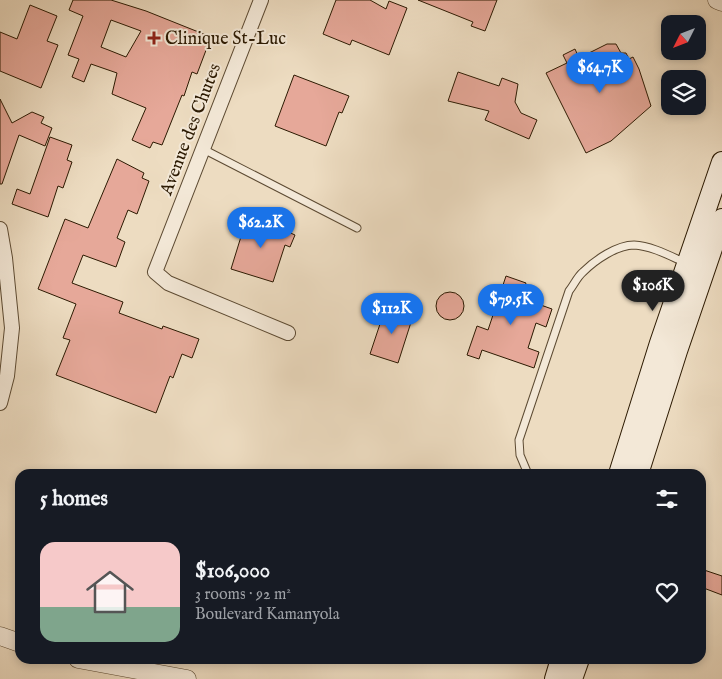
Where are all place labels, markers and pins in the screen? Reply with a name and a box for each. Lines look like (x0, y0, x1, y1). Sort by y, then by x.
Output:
place label: Clinique St-Luc (165, 28, 286, 51)
marker: Clinique St-Luc (147, 31, 161, 45)
pin: $64.7K (559, 52, 641, 94)
pin: $62.2K (220, 206, 302, 249)
pin: $106K (618, 270, 688, 312)
pin: $79.5K (470, 284, 552, 326)
pin: $112K (357, 292, 427, 335)

